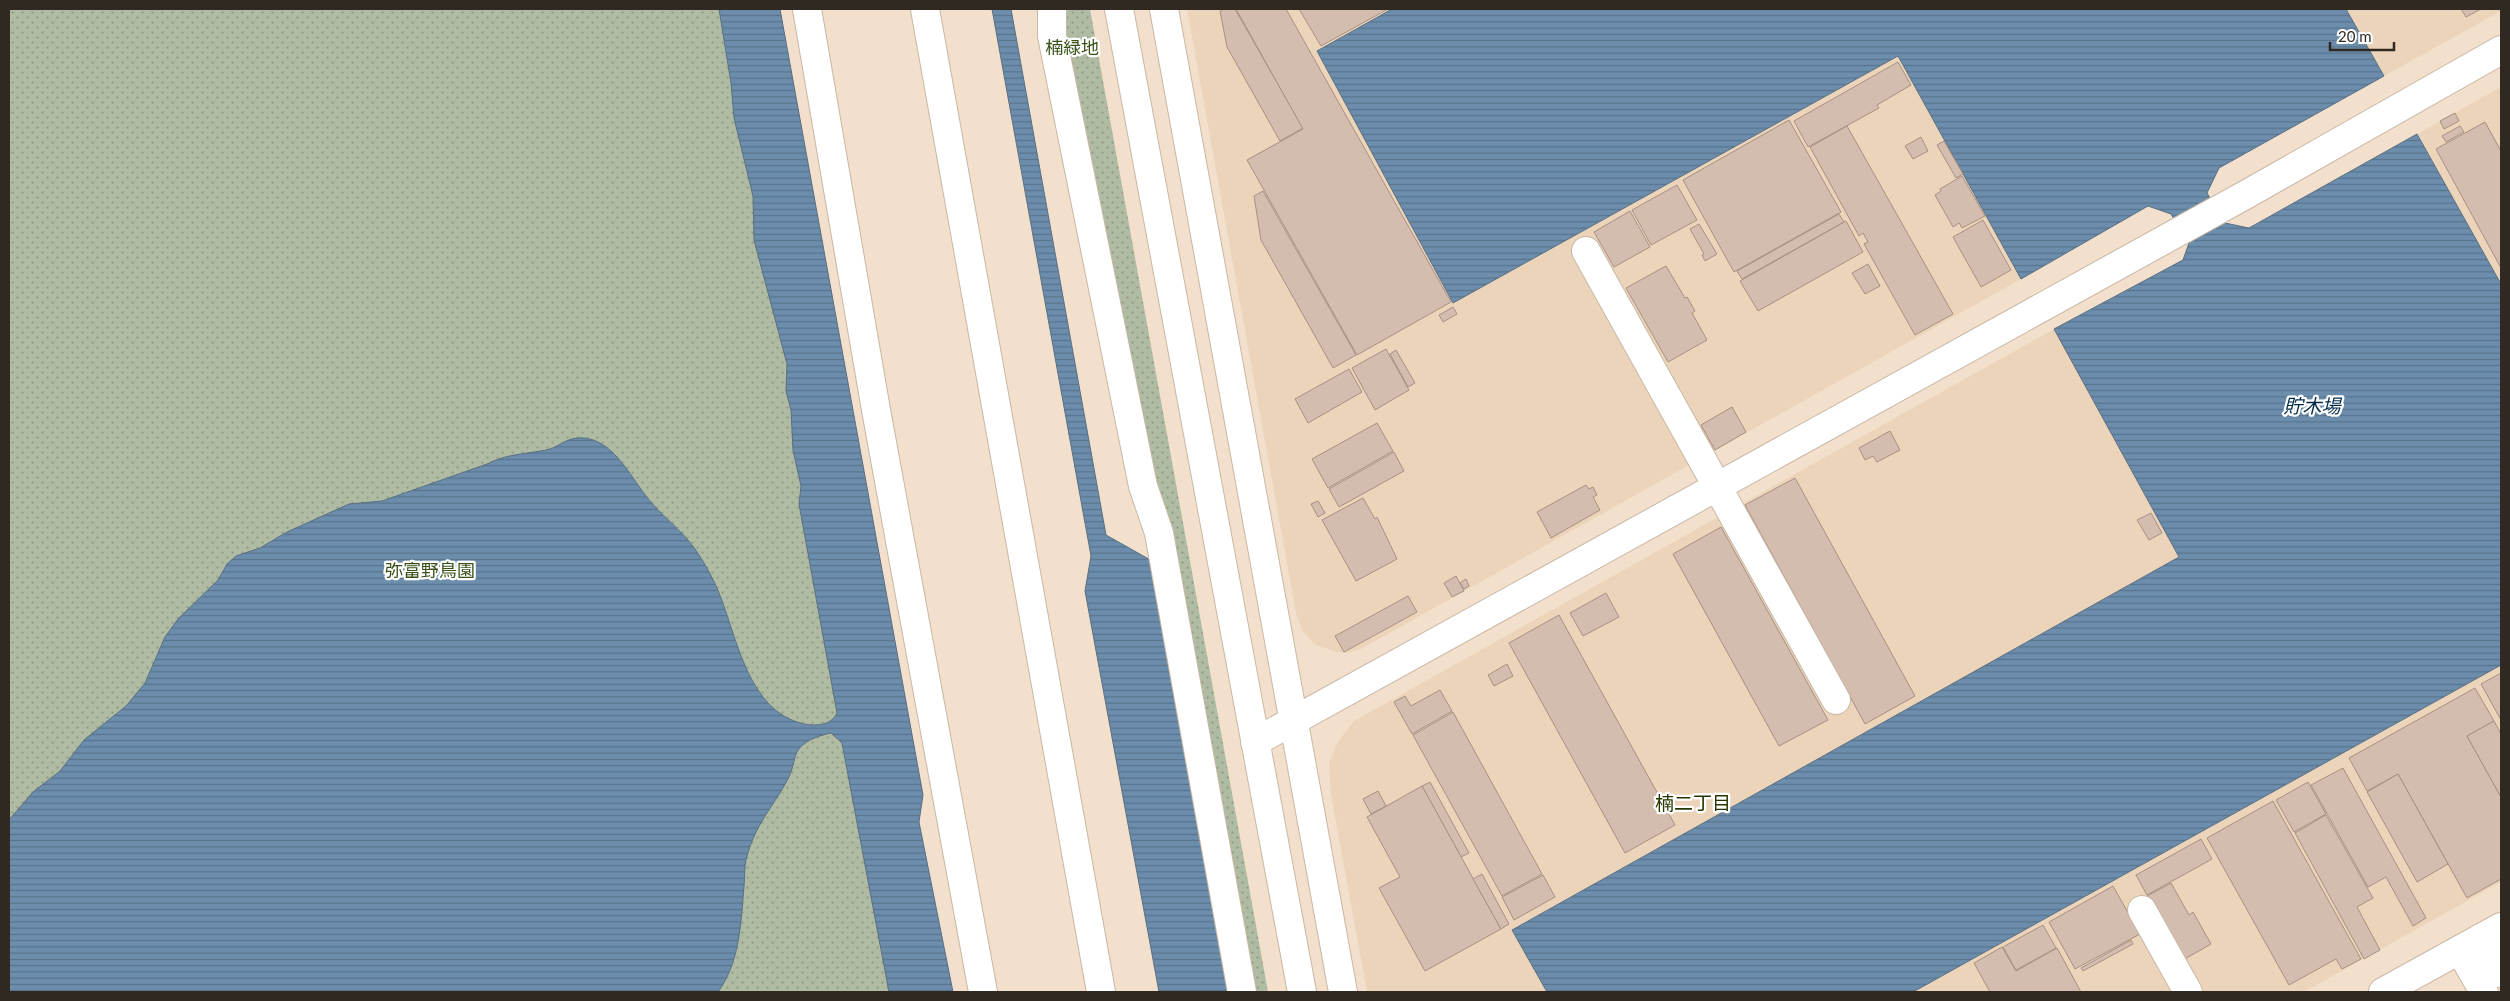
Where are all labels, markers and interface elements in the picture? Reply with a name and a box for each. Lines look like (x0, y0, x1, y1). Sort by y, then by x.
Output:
scale bar (2330, 20, 2394, 52)
text: 20 m (2338, 27, 2372, 45)
park label: 楠緑地 (1045, 36, 1099, 58)
water label: 貯木場 (2283, 394, 2342, 417)
park label: 弥富野鳥園 (385, 559, 475, 581)
district label: 楠二丁目 (1655, 791, 1731, 814)

